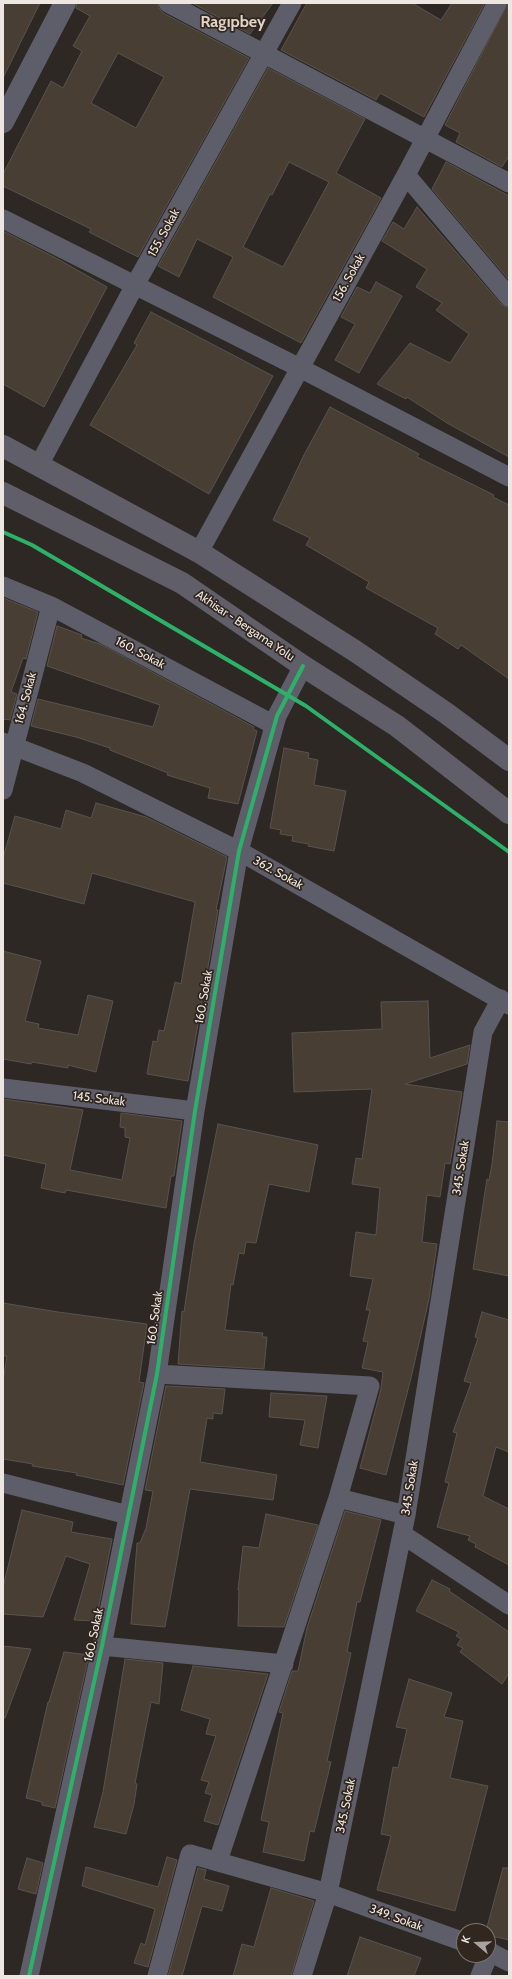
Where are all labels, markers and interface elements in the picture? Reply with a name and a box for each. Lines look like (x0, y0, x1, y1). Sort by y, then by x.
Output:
district label: Ragıpbey (200, 12, 266, 32)
street label: 155. Sokak (145, 207, 183, 259)
street label: 156. Sokak (330, 252, 368, 304)
street label: Akhisar - Bergama Yolu (193, 588, 297, 664)
street label: 160. Sokak (113, 634, 167, 672)
street label: 164. Sokak (12, 671, 40, 725)
street label: 362. Sokak (251, 853, 305, 893)
street label: 160. Sokak (192, 969, 216, 1025)
street label: 145. Sokak (72, 1089, 126, 1109)
street label: 345. Sokak (450, 1140, 472, 1196)
street label: 160. Sokak (144, 1290, 166, 1346)
street label: 345. Sokak (399, 1460, 421, 1516)
street label: 160. Sokak (81, 1607, 107, 1663)
street label: 345. Sokak (333, 1778, 359, 1834)
street label: 349. Sokak (368, 1902, 424, 1934)
north arrow (456, 1923, 496, 1963)
text: K (458, 1934, 473, 1945)

